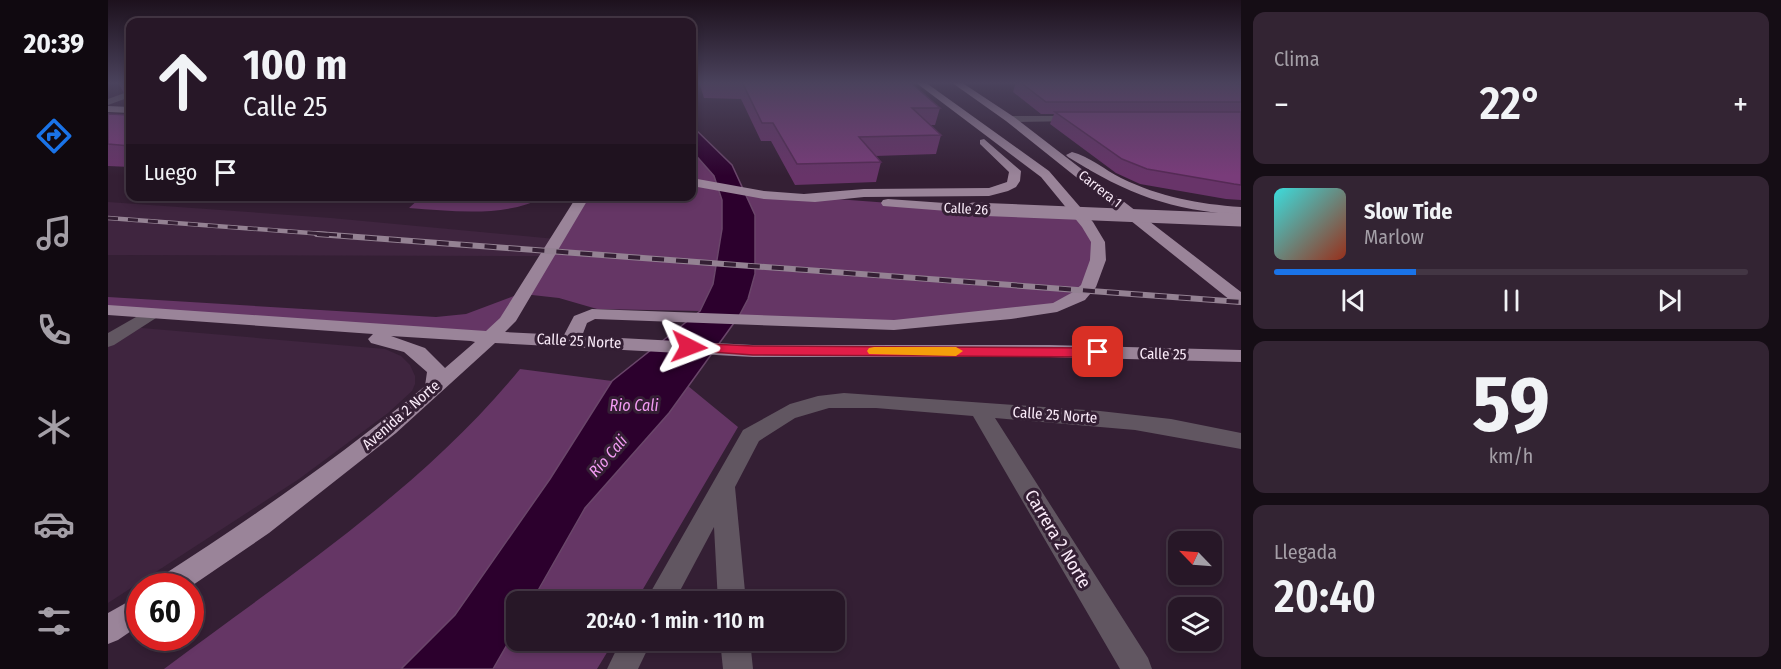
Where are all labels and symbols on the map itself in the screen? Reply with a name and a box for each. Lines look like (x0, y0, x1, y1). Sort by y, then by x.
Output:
street label: Carrera 1 (1075, 167, 1125, 211)
street label: Calle 26 (943, 199, 989, 219)
position arrow (657, 315, 721, 379)
pin (1072, 326, 1123, 377)
street label: Calle 25 Norte (536, 330, 622, 352)
street label: Calle 25 (1139, 345, 1187, 363)
street label: Avenida 2 Norte (358, 376, 444, 454)
water label: Rio Cali (609, 396, 659, 415)
street label: Calle 25 Norte (1012, 403, 1098, 427)
water label: Río Cali (585, 431, 631, 481)
street label: Carrera 2 Norte (1020, 486, 1096, 592)
north arrow (1168, 531, 1222, 585)
speed limit sign: 60 (126, 573, 204, 651)

